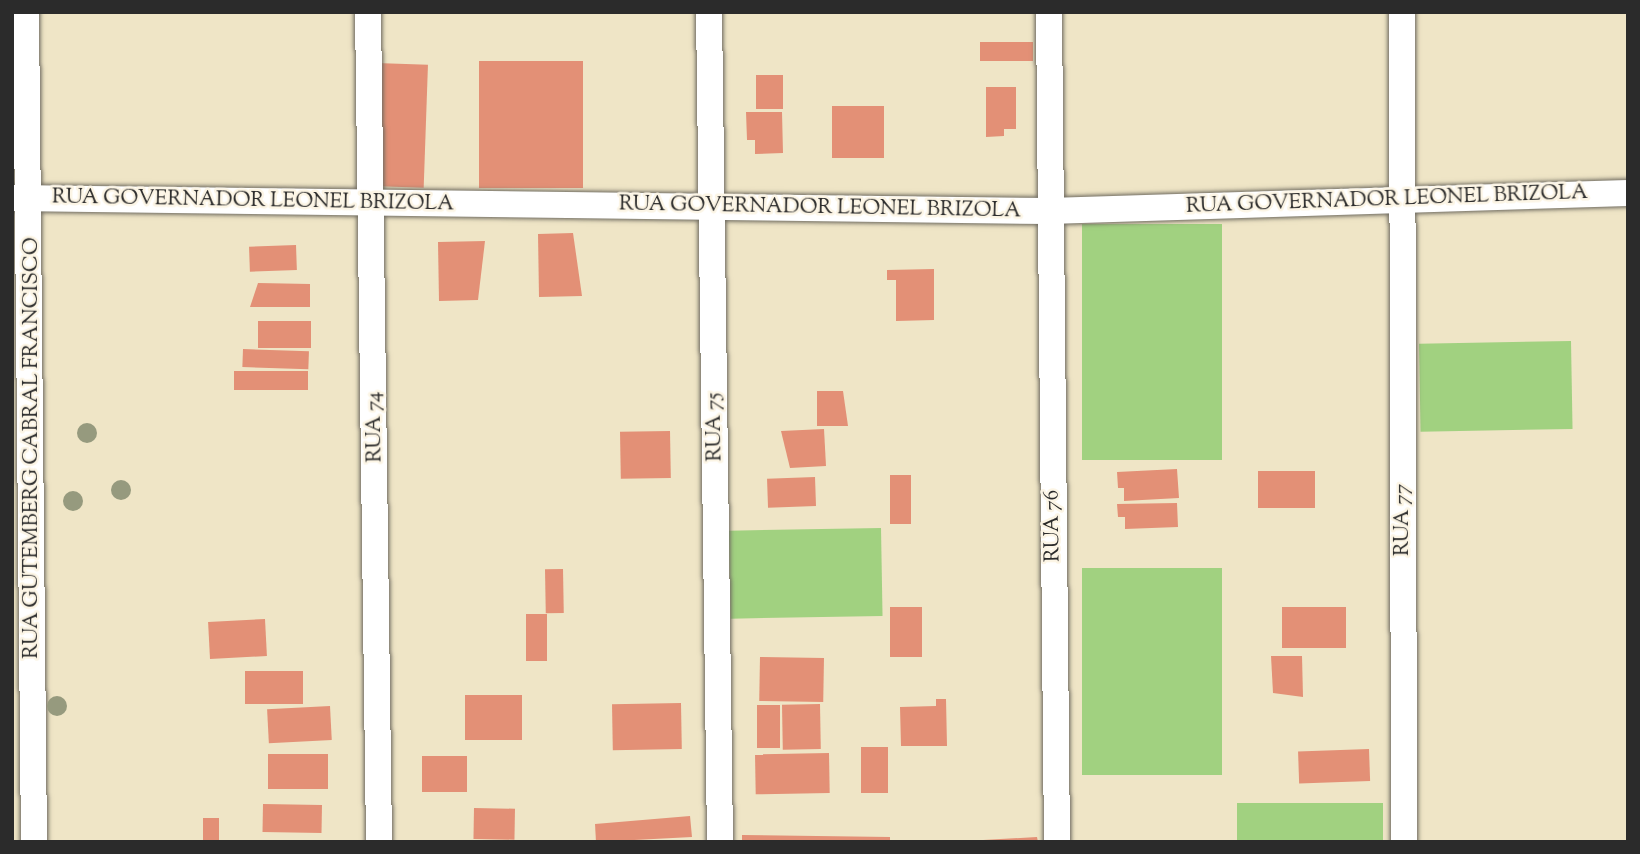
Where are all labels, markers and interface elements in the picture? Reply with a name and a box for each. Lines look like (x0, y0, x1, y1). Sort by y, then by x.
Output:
street label: RUA GOVERNADOR LEONEL BRIZOLA (1186, 180, 1588, 220)
street label: RUA GOVERNADOR LEONEL BRIZOLA (52, 185, 454, 217)
street label: RUA GOVERNADOR LEONEL BRIZOLA (619, 192, 1021, 224)
street label: RUA GUTEMBERG CABRAL FRANCISCO (19, 237, 45, 659)
street label: RUA 74 (362, 391, 388, 463)
street label: RUA 75 (702, 392, 728, 462)
street label: RUA 77 (1390, 484, 1416, 556)
street label: RUA 76 (1040, 490, 1066, 562)

